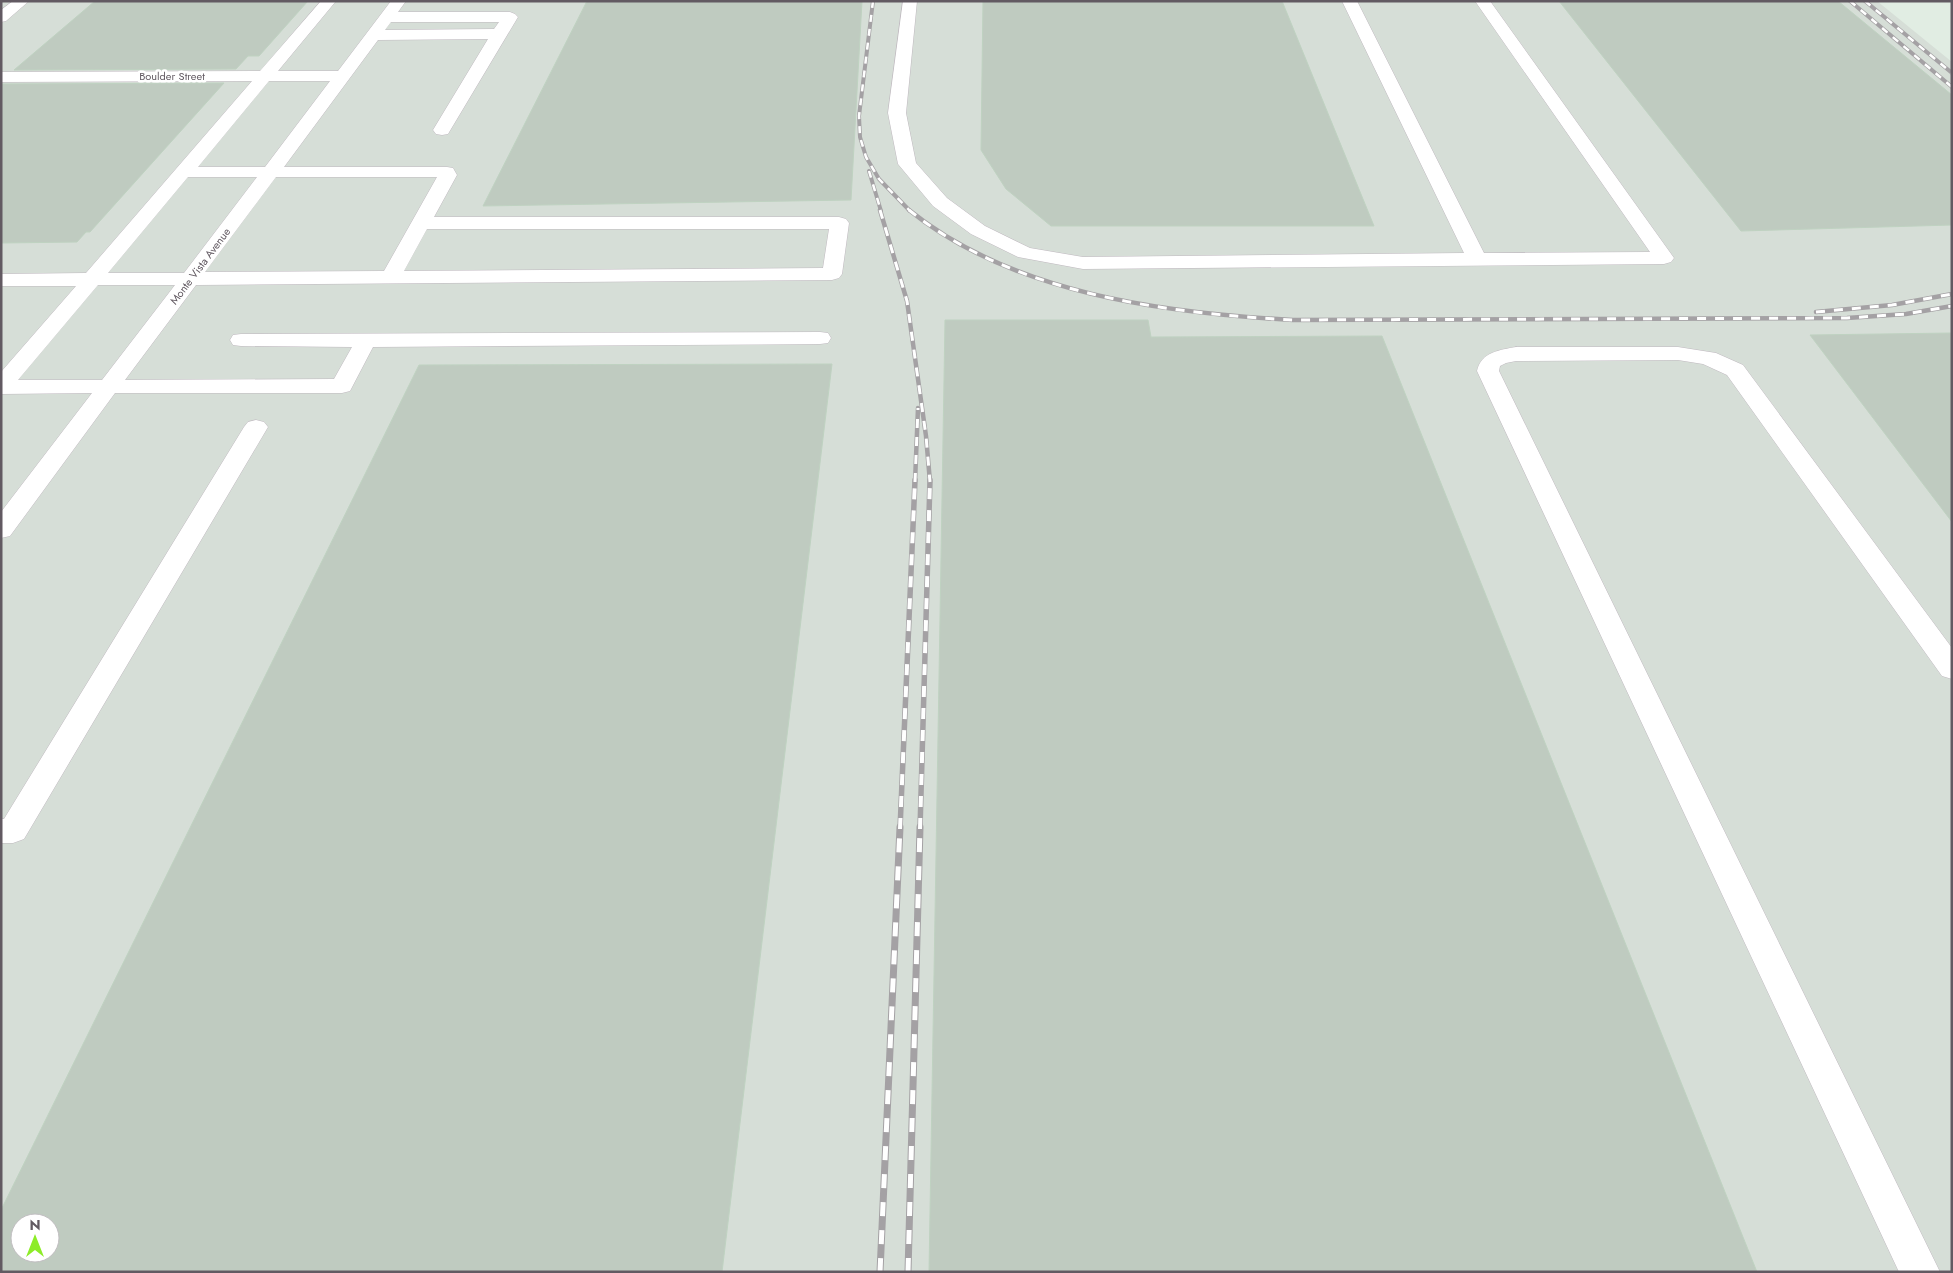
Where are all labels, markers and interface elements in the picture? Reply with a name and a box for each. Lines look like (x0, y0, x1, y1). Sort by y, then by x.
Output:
street label: Boulder Street (139, 68, 205, 84)
street label: Monte Vista Avenue (166, 224, 234, 308)
north arrow (10, 1213, 60, 1263)
text: N (29, 1215, 41, 1235)

